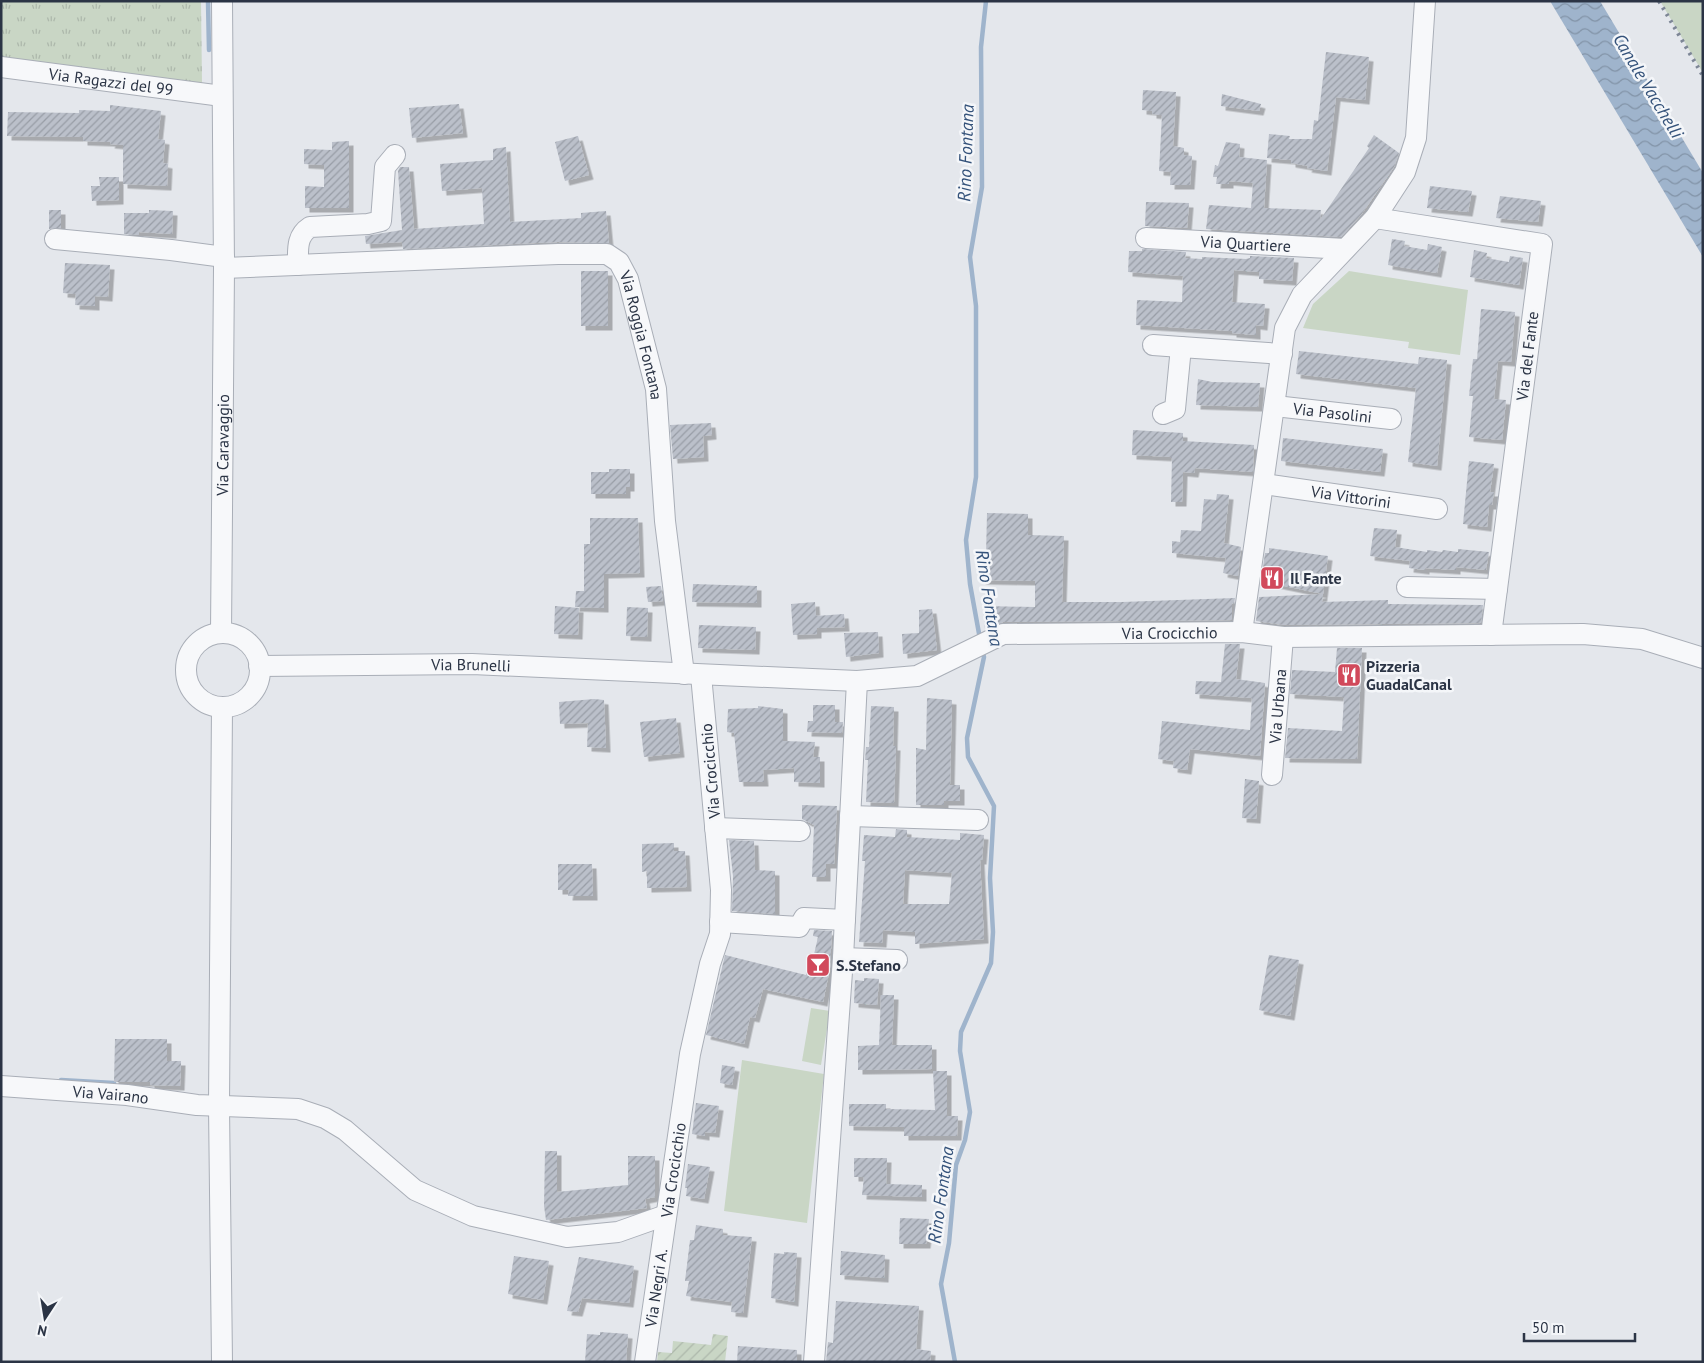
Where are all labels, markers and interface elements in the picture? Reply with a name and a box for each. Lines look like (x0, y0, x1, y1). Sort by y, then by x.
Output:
water label: Canale Vacchelli (1608, 29, 1689, 143)
street label: Via Ragazzi del 99 (47, 63, 175, 100)
water label: Rino Fontana (952, 104, 979, 202)
street label: Via Quartiere (1199, 231, 1292, 256)
street label: Via Roggia Fontana (615, 266, 667, 400)
street label: Via del Fante (1511, 310, 1542, 403)
street label: Via Caravaggio (212, 394, 233, 497)
street label: Via Pasolini (1291, 398, 1373, 427)
street label: Via Vittorini (1309, 481, 1392, 512)
water label: Rino Fontana (971, 548, 1009, 648)
restaurant icon: Il Fante (1259, 565, 1285, 591)
place label: Il Fante (1290, 568, 1342, 588)
street label: Via Crocicchio (1121, 622, 1218, 643)
street label: Via Brunelli (430, 654, 511, 676)
place label: Pizzeria GuadalCanal (1366, 656, 1452, 694)
restaurant icon: Pizzeria GuadalCanal (1336, 662, 1362, 688)
street label: Via Urbana (1264, 668, 1290, 745)
street label: Via Crocicchio (696, 722, 724, 821)
bar icon: S.Stefano (805, 952, 831, 978)
place label: S.Stefano (836, 955, 901, 975)
street label: Via Vairano (71, 1081, 150, 1108)
street label: Via Crocicchio (656, 1121, 690, 1220)
water label: Rino Fontana (922, 1145, 959, 1245)
street label: Via Negri A. (640, 1247, 671, 1330)
north arrow (20, 1293, 70, 1343)
scale bar (1524, 1310, 1635, 1342)
text: 50 m (1532, 1318, 1565, 1337)
text: N (36, 1321, 49, 1340)

